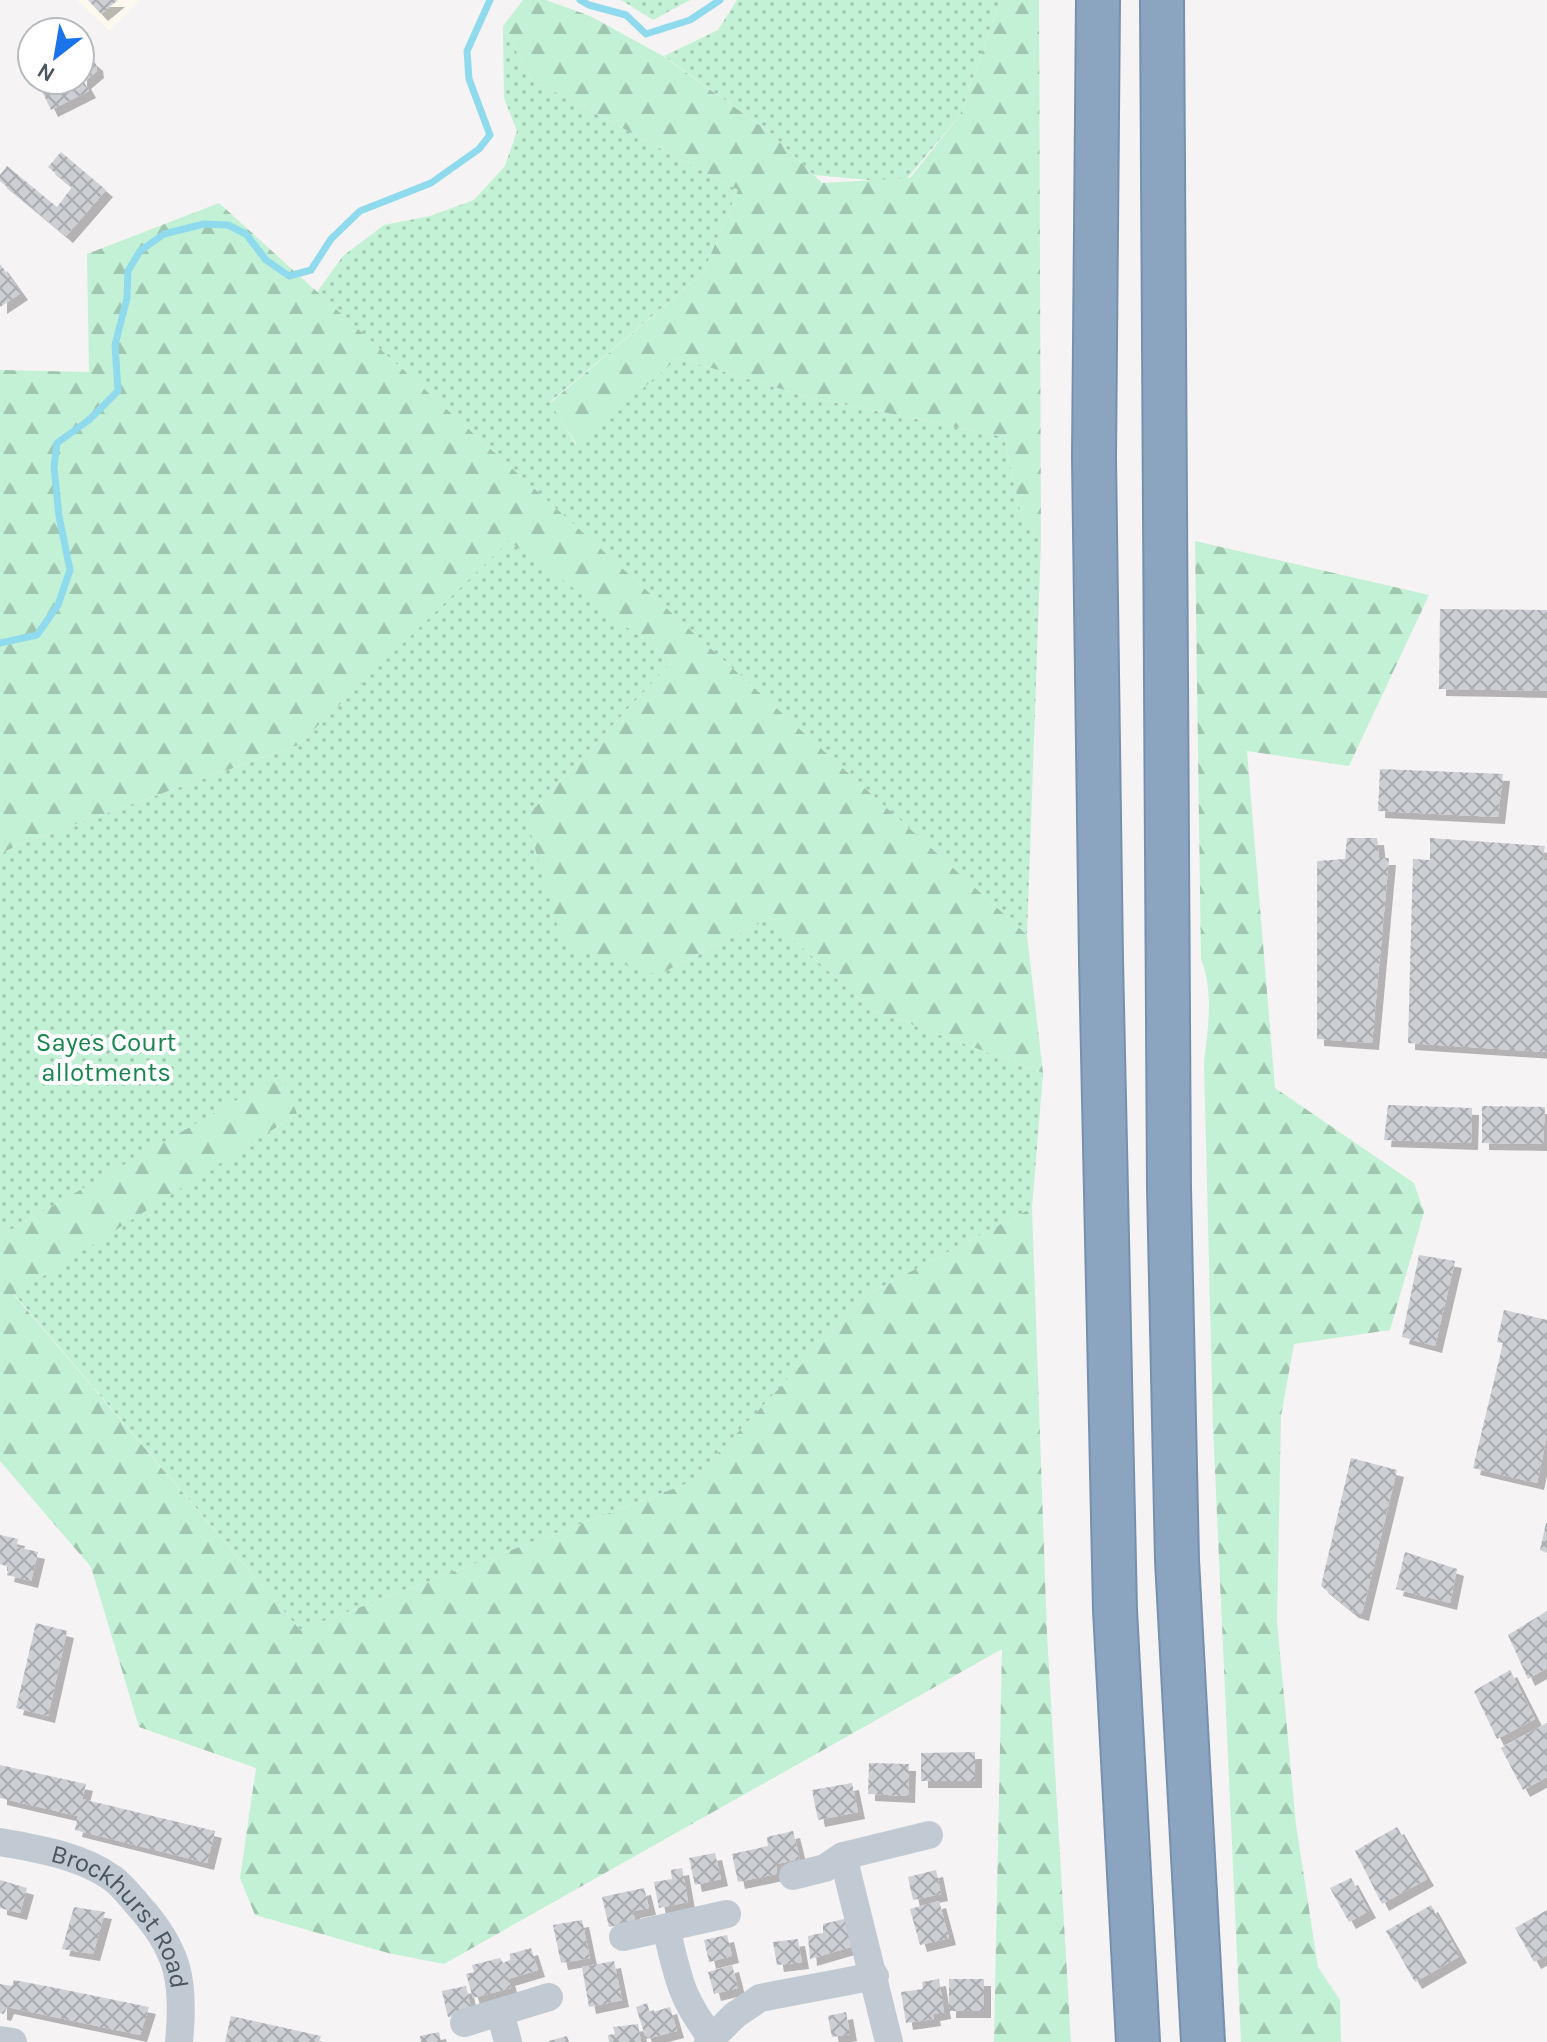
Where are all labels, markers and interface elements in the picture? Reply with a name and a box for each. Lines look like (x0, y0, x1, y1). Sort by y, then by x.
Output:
north arrow (16, 16, 96, 96)
text: N (33, 57, 60, 87)
park label: Sayes Court allotments (36, 1027, 176, 1088)
street label: Brockhurst Road (48, 1837, 195, 1991)

